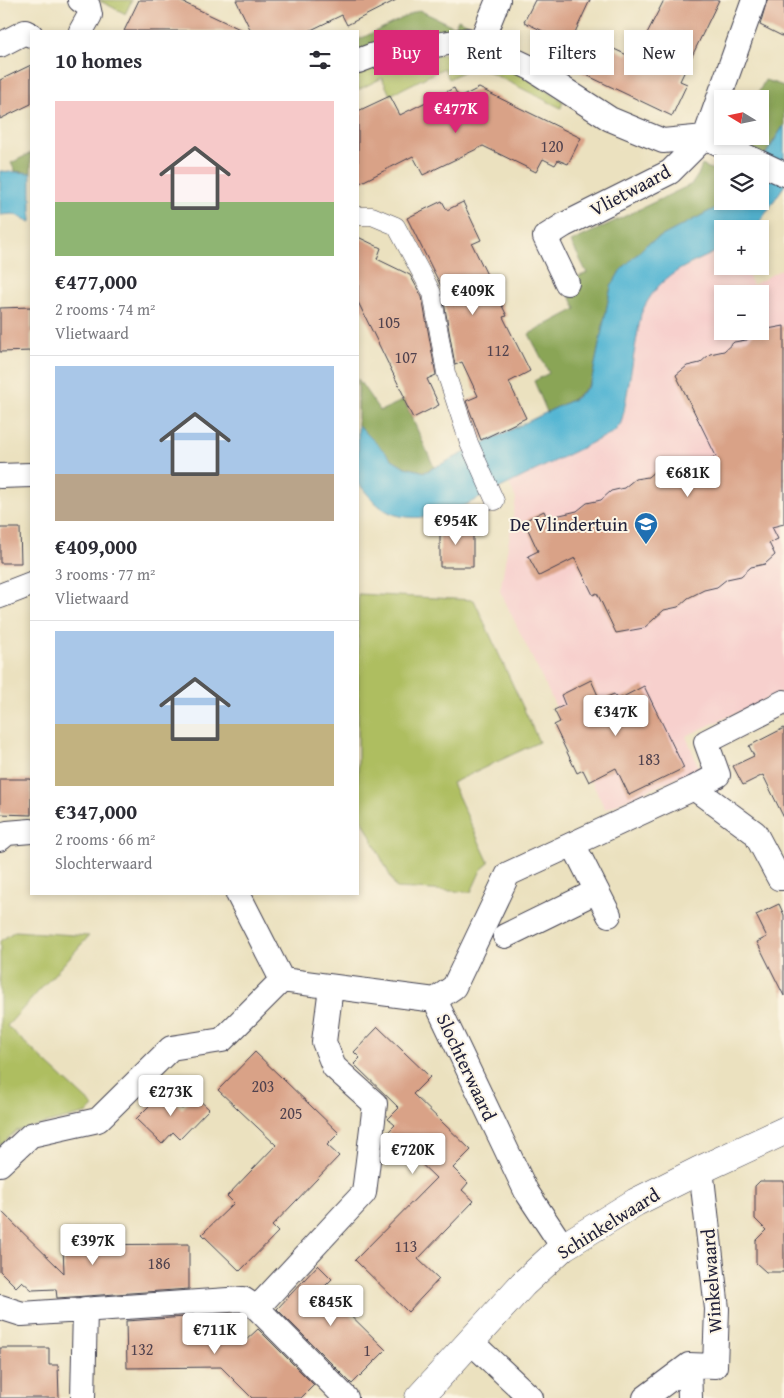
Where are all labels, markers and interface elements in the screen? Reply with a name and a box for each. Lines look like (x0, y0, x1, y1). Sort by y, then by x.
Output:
chip: Buy (374, 30, 439, 75)
chip: Rent (449, 30, 520, 75)
chip: Filters (530, 30, 614, 75)
chip: New (624, 30, 693, 75)
text: 10 homes (55, 45, 142, 76)
icon: filters (306, 46, 334, 74)
north arrow (714, 90, 769, 145)
map controls (714, 90, 769, 340)
pin: €477K (421, 92, 491, 134)
text: €477K (434, 96, 478, 120)
icon: home (150, 133, 240, 223)
house number: 120 (540, 134, 564, 158)
button: layers (714, 155, 769, 210)
street label: Vlietwaard (585, 157, 676, 223)
button: + (714, 220, 769, 275)
text: €477,000 (55, 266, 137, 297)
pin: €409K (438, 274, 508, 316)
text: €409K (451, 278, 495, 302)
button: − (714, 285, 769, 340)
text: 2 rooms · 74 m² (55, 297, 155, 321)
house number: 105 (377, 310, 401, 334)
text: Vlietwaard (55, 321, 129, 345)
house number: 112 (486, 338, 510, 362)
house number: 107 (394, 345, 418, 369)
icon: home (150, 399, 240, 489)
pin: €681K (653, 456, 723, 498)
text: €681K (666, 460, 710, 484)
pin: €954K (421, 504, 491, 546)
text: €954K (434, 508, 478, 532)
place label: De Vlindertuin (510, 510, 628, 538)
school or university icon: De Vlindertuin (633, 511, 659, 545)
text: €409,000 (55, 531, 137, 562)
text: 3 rooms · 77 m² (55, 562, 155, 586)
text: Vlietwaard (55, 586, 129, 610)
icon: home (150, 664, 240, 754)
pin: €347K (581, 694, 651, 737)
text: €347K (594, 699, 638, 723)
house number: 183 (637, 747, 661, 771)
text: €347,000 (55, 796, 137, 827)
text: 2 rooms · 66 m² (55, 827, 155, 851)
text: Slochterwaard (55, 851, 152, 875)
street label: Slochterwaard (430, 1009, 504, 1126)
pin: €273K (136, 1074, 206, 1117)
house number: 203 (251, 1074, 275, 1098)
text: €273K (149, 1079, 193, 1103)
house number: 205 (279, 1101, 303, 1125)
pin: €720K (378, 1132, 448, 1175)
text: €720K (391, 1137, 435, 1161)
street label: Schinkelwaard (551, 1180, 666, 1266)
pin: €397K (58, 1224, 128, 1266)
street label: Winkelwaard (693, 1227, 729, 1334)
text: €397K (71, 1228, 115, 1252)
house number: 113 (394, 1234, 418, 1258)
house number: 186 (147, 1251, 171, 1275)
pin: €845K (296, 1284, 366, 1327)
text: €845K (309, 1289, 353, 1313)
pin: €711K (180, 1312, 250, 1355)
text: €711K (193, 1317, 237, 1341)
house number: 132 (130, 1337, 154, 1361)
house number: 1 (363, 1338, 371, 1362)

